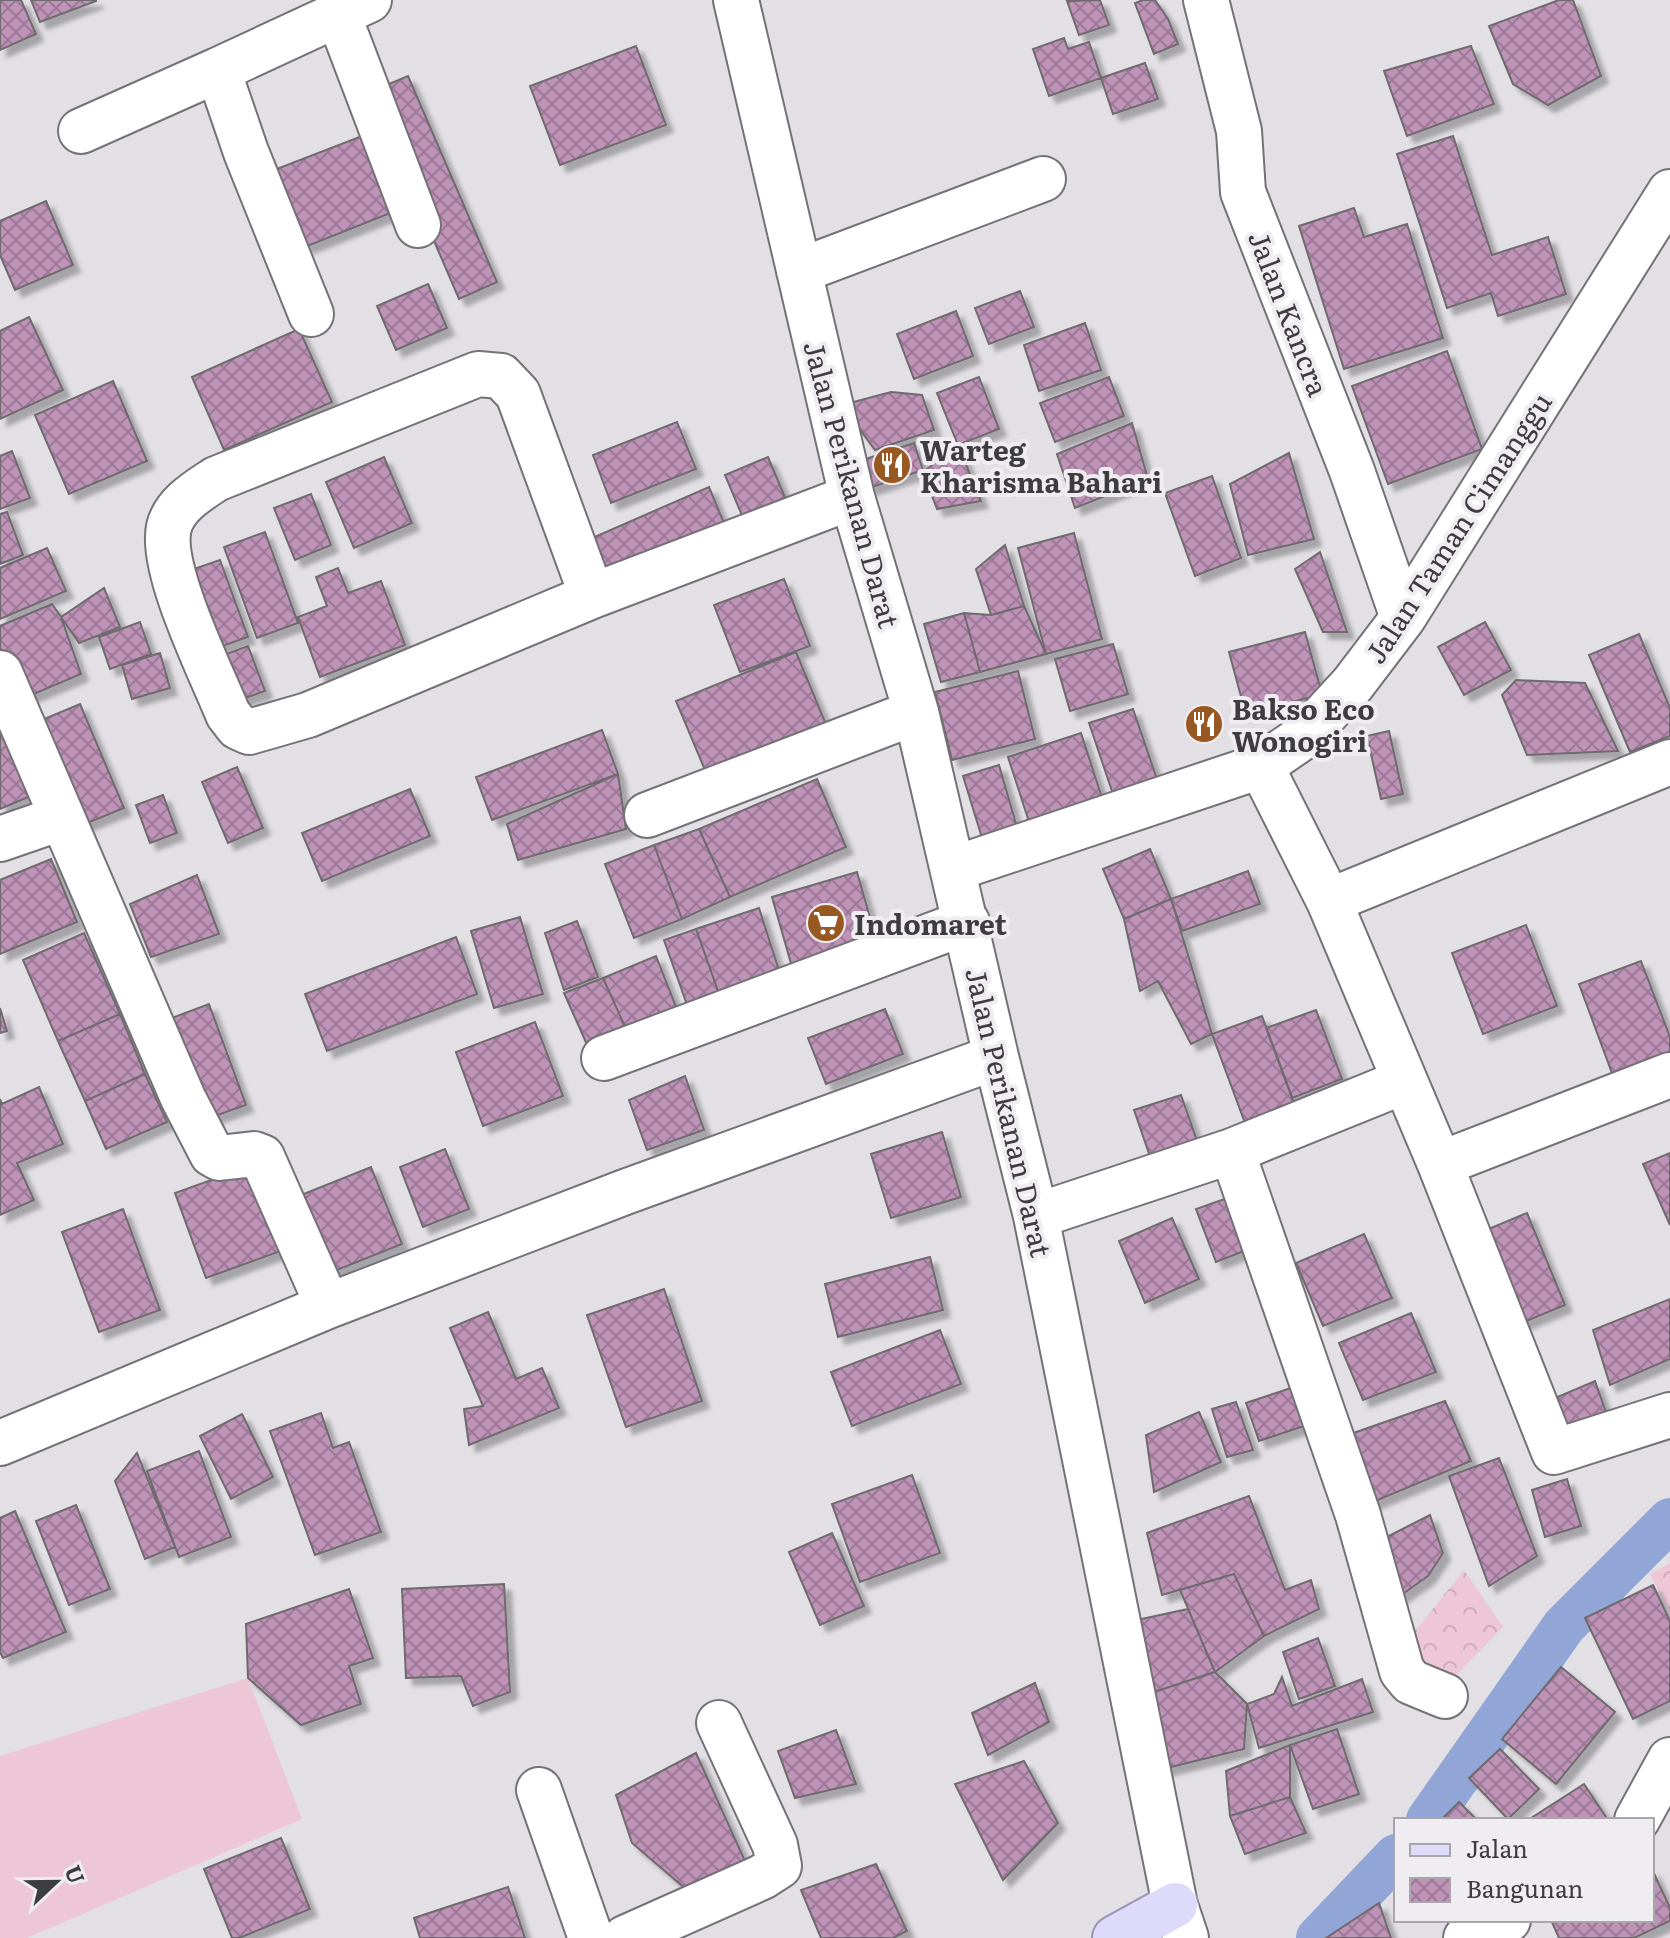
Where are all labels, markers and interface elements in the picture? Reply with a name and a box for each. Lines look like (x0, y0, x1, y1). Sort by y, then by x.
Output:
street label: Jalan Kancra (1239, 224, 1341, 402)
street label: Jalan Perikanan Darat (794, 336, 912, 633)
street label: Jalan Taman Cimanggu (1353, 383, 1561, 671)
place label: Warteg Kharisma Bahari (920, 428, 1162, 502)
restaurant icon: Warteg Kharisma Bahari (871, 444, 913, 486)
place label: Bakso Eco Wonogiri (1232, 687, 1375, 761)
restaurant icon: Bakso Eco Wonogiri (1183, 703, 1225, 745)
supermarket icon: Indomaret (805, 902, 847, 944)
place label: Indomaret (854, 902, 1008, 944)
street label: Jalan Perikanan Darat (956, 963, 1064, 1262)
legend (1394, 1818, 1654, 1922)
text: Jalan (1466, 1830, 1528, 1865)
north arrow (16, 1842, 96, 1922)
text: U (57, 1860, 94, 1888)
text: Bangunan (1466, 1870, 1584, 1905)

